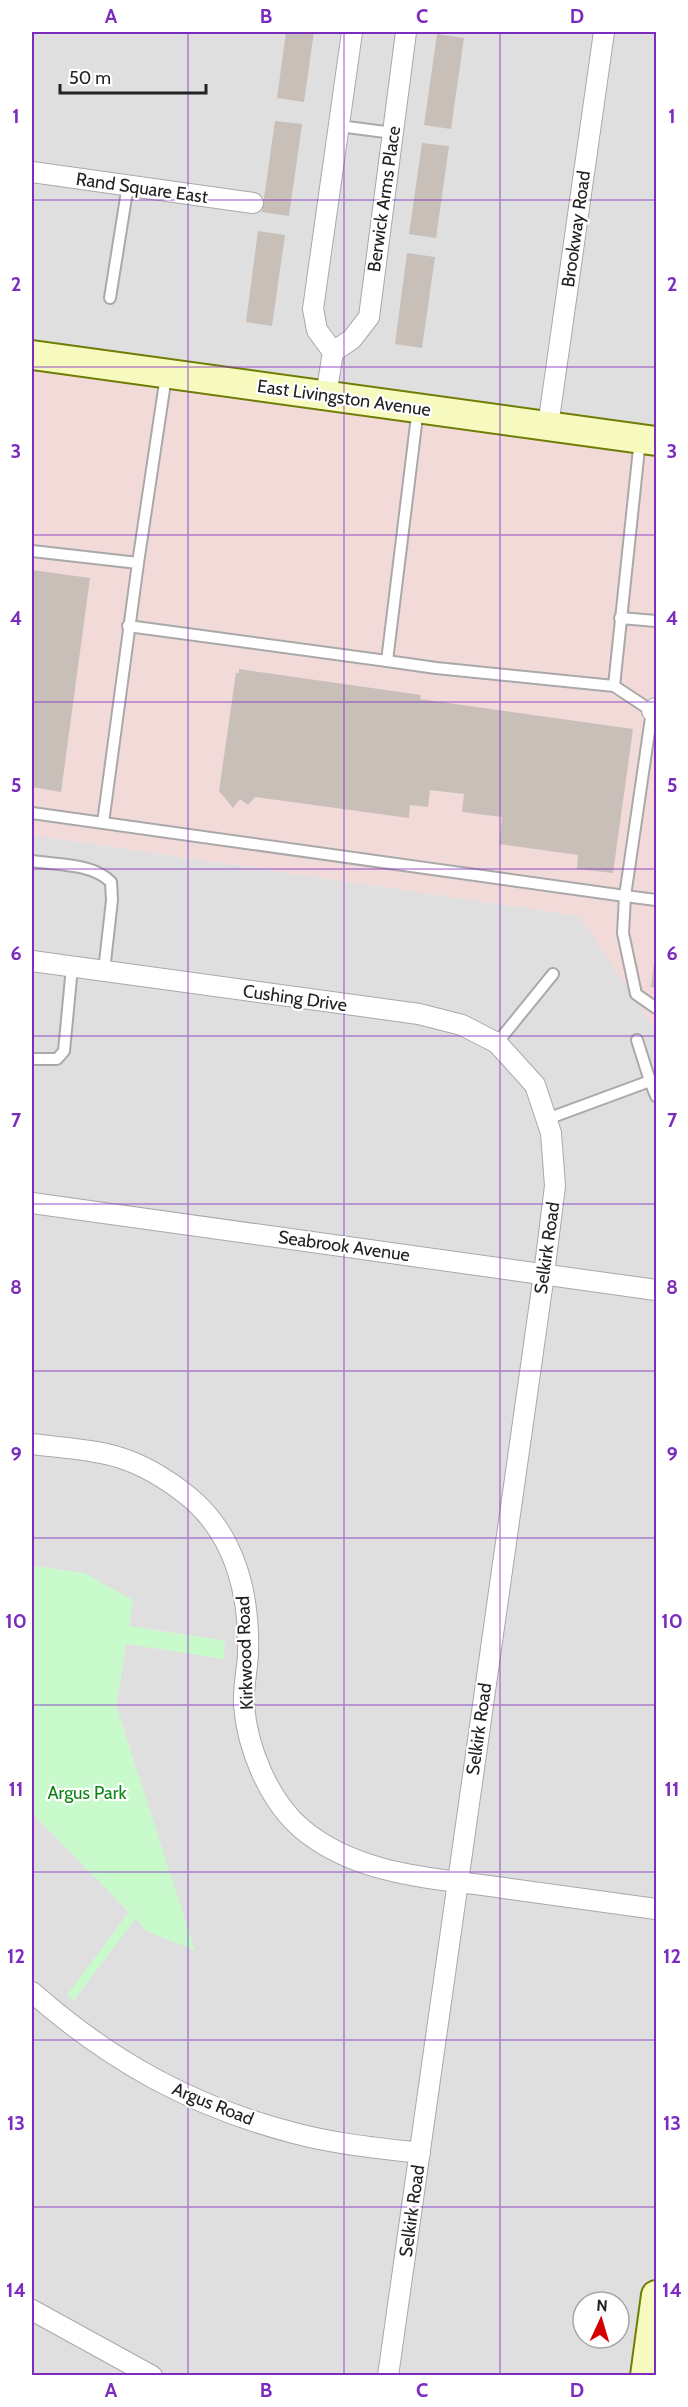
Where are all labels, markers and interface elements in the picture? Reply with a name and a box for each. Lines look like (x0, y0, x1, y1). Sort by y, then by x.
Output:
text: A (105, 4, 118, 28)
text: B (260, 4, 272, 28)
text: C (416, 4, 428, 28)
text: D (570, 4, 584, 28)
scale bar (60, 57, 206, 95)
text: 50 m (69, 67, 111, 89)
text: 1 (12, 104, 20, 128)
text: 1 (668, 104, 676, 128)
street label: Berwick Arms Place (363, 125, 405, 273)
street label: Rand Square East (75, 168, 209, 208)
street label: Brookway Road (557, 169, 595, 289)
text: 2 (11, 272, 21, 296)
text: 2 (667, 272, 677, 296)
street label: East Livingston Avenue (256, 375, 432, 421)
text: 3 (11, 439, 21, 463)
text: 3 (667, 439, 677, 463)
text: 4 (10, 606, 22, 630)
text: 4 (666, 606, 678, 630)
text: 5 (11, 773, 21, 797)
text: 5 (667, 773, 677, 797)
text: 6 (10, 941, 22, 965)
text: 6 (666, 941, 678, 965)
street label: Cushing Drive (242, 980, 348, 1016)
text: 7 (11, 1108, 22, 1132)
text: 7 (667, 1108, 678, 1132)
street label: Selkirk Road (530, 1201, 564, 1295)
street label: Seabrook Avenue (277, 1226, 411, 1266)
text: 8 (10, 1275, 22, 1299)
text: 8 (666, 1275, 678, 1299)
text: 9 (10, 1442, 22, 1466)
text: 9 (666, 1442, 678, 1466)
street label: Kirkwood Road (232, 1596, 258, 1710)
text: 10 (5, 1609, 27, 1633)
text: 10 (661, 1609, 683, 1633)
street label: Selkirk Road (462, 1682, 496, 1776)
text: 11 (9, 1777, 23, 1801)
text: 11 (665, 1777, 679, 1801)
park label: Argus Park (47, 1782, 127, 1804)
text: 12 (7, 1944, 25, 1968)
text: 12 (663, 1944, 681, 1968)
street label: Argus Road (169, 2078, 257, 2130)
text: 13 (7, 2111, 25, 2135)
text: 13 (663, 2111, 681, 2135)
street label: Selkirk Road (395, 2164, 429, 2258)
text: 14 (6, 2278, 26, 2302)
text: 14 (662, 2278, 682, 2302)
north arrow (571, 2290, 631, 2350)
text: N (596, 2296, 608, 2315)
text: A (105, 2378, 118, 2402)
text: B (260, 2378, 272, 2402)
text: C (416, 2378, 428, 2402)
text: D (570, 2378, 584, 2402)

